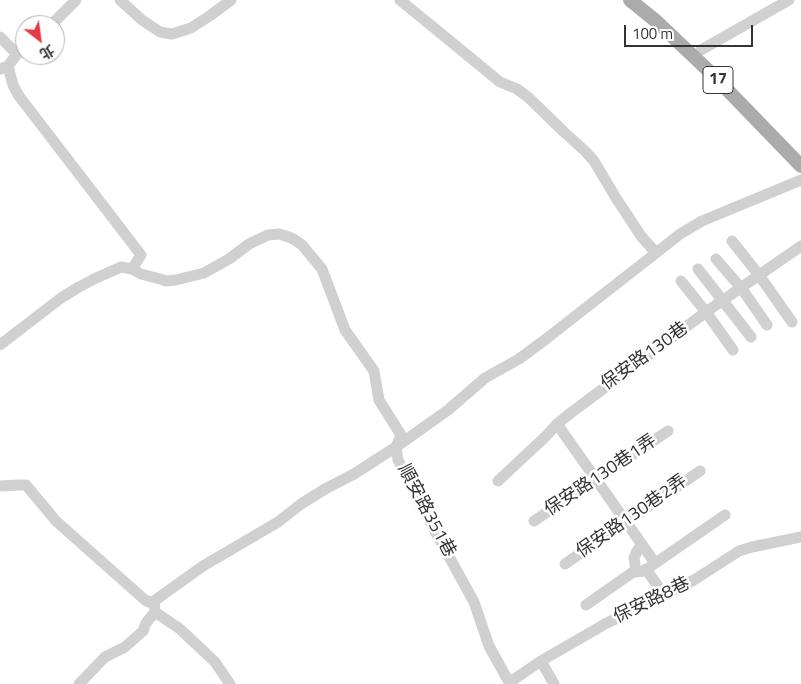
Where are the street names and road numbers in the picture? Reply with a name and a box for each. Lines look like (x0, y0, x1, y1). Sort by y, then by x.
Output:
road number: 17 (703, 66, 733, 94)
street label: 保安路130巷 (597, 318, 693, 396)
street label: 保安路130巷1弄 (541, 431, 661, 521)
street label: 順安路351巷 (392, 461, 460, 561)
street label: 保安路130巷2弄 (572, 471, 692, 563)
street label: 保安路8巷 (610, 573, 694, 629)

